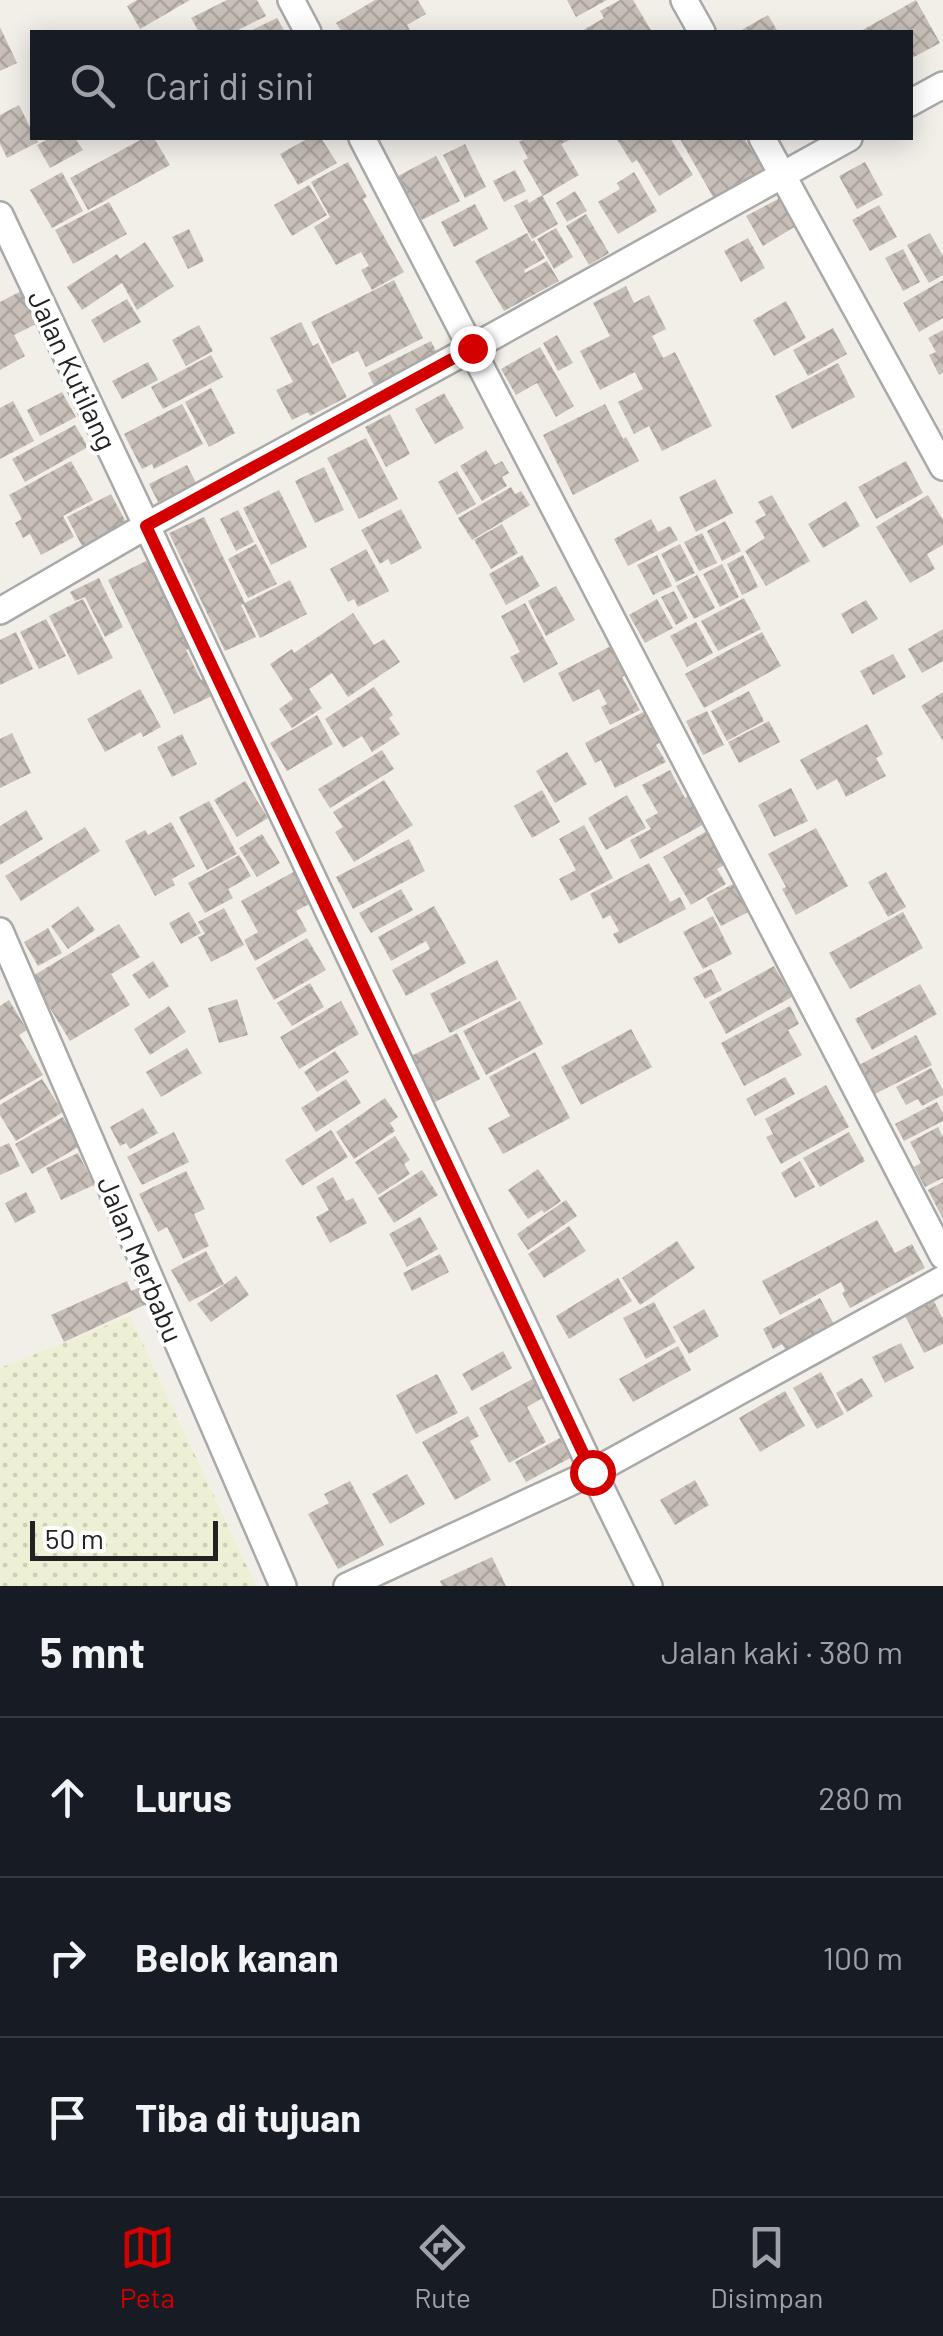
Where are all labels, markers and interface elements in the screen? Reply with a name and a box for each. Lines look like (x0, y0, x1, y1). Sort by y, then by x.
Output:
search box (30, 30, 913, 140)
icon: search (65, 58, 120, 113)
text: Cari di sini (145, 62, 315, 108)
street label: Jalan Kutilang (21, 285, 125, 455)
route end (450, 326, 496, 372)
street label: Jalan Merbabu (91, 1171, 191, 1347)
route start (570, 1450, 616, 1496)
scale bar (30, 1516, 218, 1560)
text: 50 m (45, 1521, 104, 1555)
text: 5 mnt (40, 1626, 145, 1676)
text: Jalan kaki · 380 m (661, 1632, 903, 1670)
icon: ahead (40, 1770, 95, 1825)
text: Lurus (135, 1774, 232, 1820)
text: 280 m (818, 1778, 903, 1816)
icon: right (40, 1930, 95, 1985)
text: Belok kanan (135, 1934, 339, 1980)
text: 100 m (823, 1938, 903, 1976)
icon: arrive (40, 2090, 95, 2145)
text: Tiba di tujuan (135, 2094, 361, 2140)
tab: Peta (120, 2220, 175, 2314)
tab: Rute (414, 2220, 471, 2314)
tab: Disimpan (710, 2220, 823, 2314)

